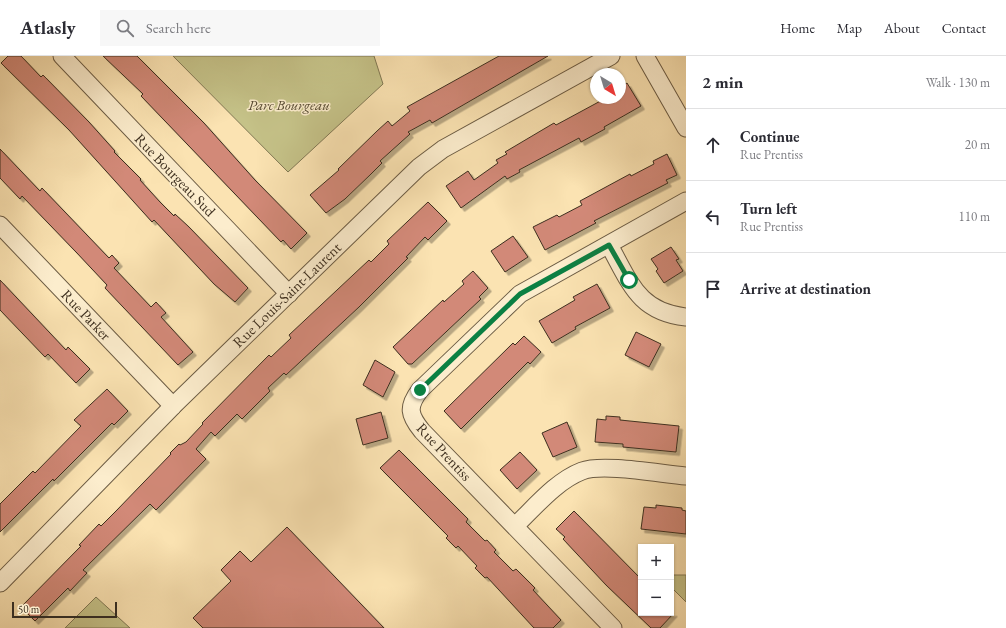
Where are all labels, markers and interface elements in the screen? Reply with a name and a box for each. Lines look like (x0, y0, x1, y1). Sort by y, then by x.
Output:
search box (100, 10, 380, 46)
text: Atlasly (20, 15, 76, 40)
icon: search (114, 17, 136, 39)
text: Search here (146, 18, 211, 37)
text: Home (780, 19, 815, 37)
text: Map (837, 19, 862, 37)
text: About (884, 19, 920, 37)
text: Contact (942, 19, 986, 37)
north arrow (590, 68, 626, 104)
text: 2 min (702, 71, 743, 93)
text: Walk · 130 m (926, 74, 990, 91)
park label: Parc Bourgeau (248, 95, 330, 114)
text: Continue (740, 127, 800, 146)
street label: Rue Bourgeau Sud (131, 129, 220, 221)
icon: ahead (702, 134, 724, 156)
text: 20 m (965, 136, 990, 153)
text: Rue Prentiss (740, 146, 803, 163)
text: Turn left (740, 199, 797, 218)
icon: left (702, 206, 724, 228)
text: 110 m (959, 208, 990, 225)
text: Rue Prentiss (740, 218, 803, 235)
street label: Rue Louis-Saint-Laurent (228, 238, 345, 351)
route start (620, 271, 638, 289)
icon: arrive (702, 278, 724, 300)
text: Arrive at destination (740, 279, 871, 298)
street label: Rue Parker (57, 285, 115, 344)
route end (411, 381, 429, 399)
street label: Rue Prentiss (413, 419, 476, 485)
map controls (638, 544, 674, 616)
button: + (638, 544, 674, 580)
button: − (638, 580, 674, 616)
scale bar (12, 600, 117, 619)
text: 50 m (18, 602, 39, 616)

